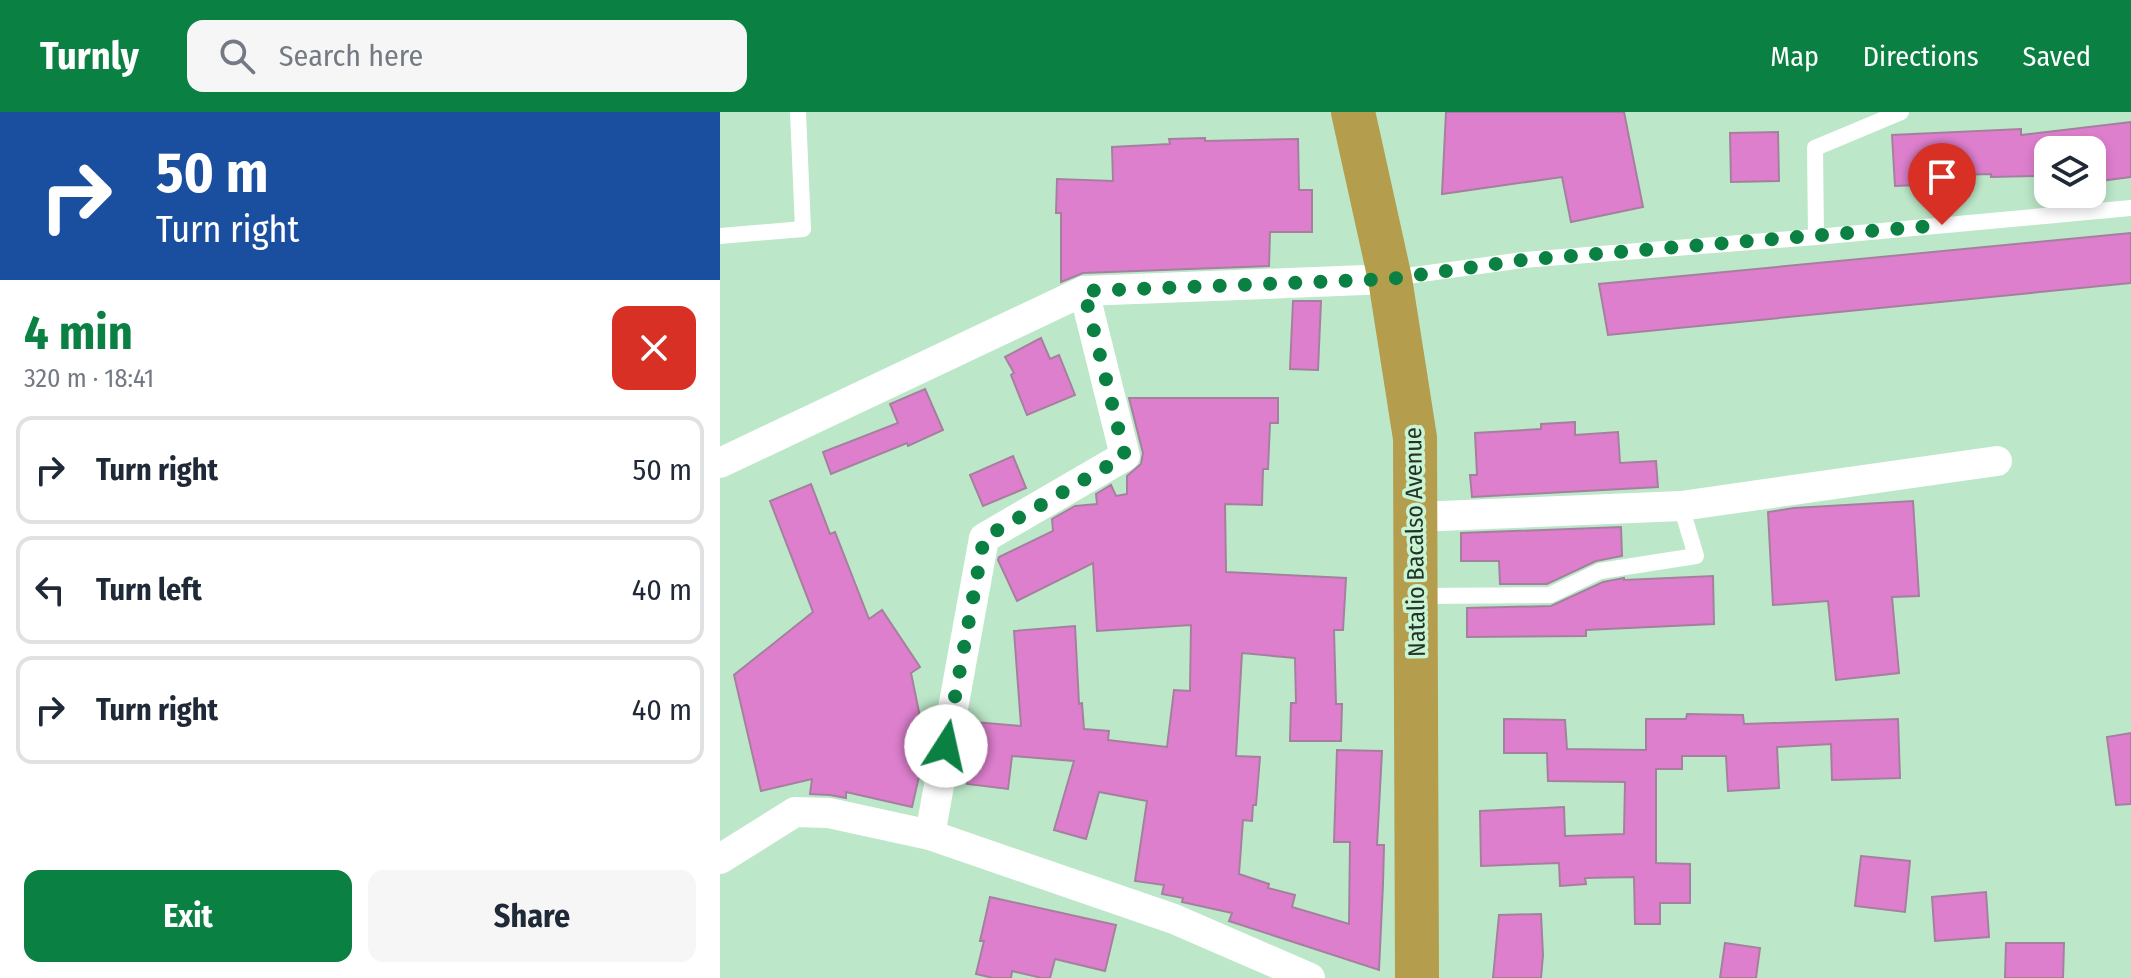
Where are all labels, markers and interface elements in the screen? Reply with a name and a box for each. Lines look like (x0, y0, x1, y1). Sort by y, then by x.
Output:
search box (187, 20, 747, 92)
text: Turnly (40, 33, 139, 79)
icon: search (215, 34, 259, 78)
text: Search here (279, 38, 423, 74)
text: Map (1770, 40, 1819, 73)
text: Directions (1863, 40, 1979, 73)
text: Saved (2023, 40, 2091, 73)
map controls (2034, 136, 2106, 208)
button: layers (2034, 136, 2106, 208)
text: 50 m (156, 140, 268, 207)
pin (1908, 143, 1976, 225)
icon: right (24, 144, 128, 248)
icon: arrive (1920, 155, 1964, 199)
text: Turn right (156, 208, 299, 252)
text: 4 min (24, 304, 133, 362)
button: close (612, 306, 696, 390)
text: 320 m · 18:41 (24, 363, 154, 394)
street label: Natalio Bacalso Avenue (1399, 427, 1431, 657)
icon: right (28, 448, 72, 492)
text: Turn right (96, 452, 218, 488)
text: 50 m (632, 452, 692, 488)
icon: left (28, 568, 72, 612)
text: Turn left (96, 572, 202, 608)
text: 40 m (632, 572, 692, 608)
icon: right (28, 688, 72, 732)
text: Turn right (96, 692, 218, 728)
text: 40 m (632, 692, 692, 728)
position arrow (904, 704, 988, 788)
button: Exit (24, 870, 352, 962)
button: Share (368, 870, 696, 962)

